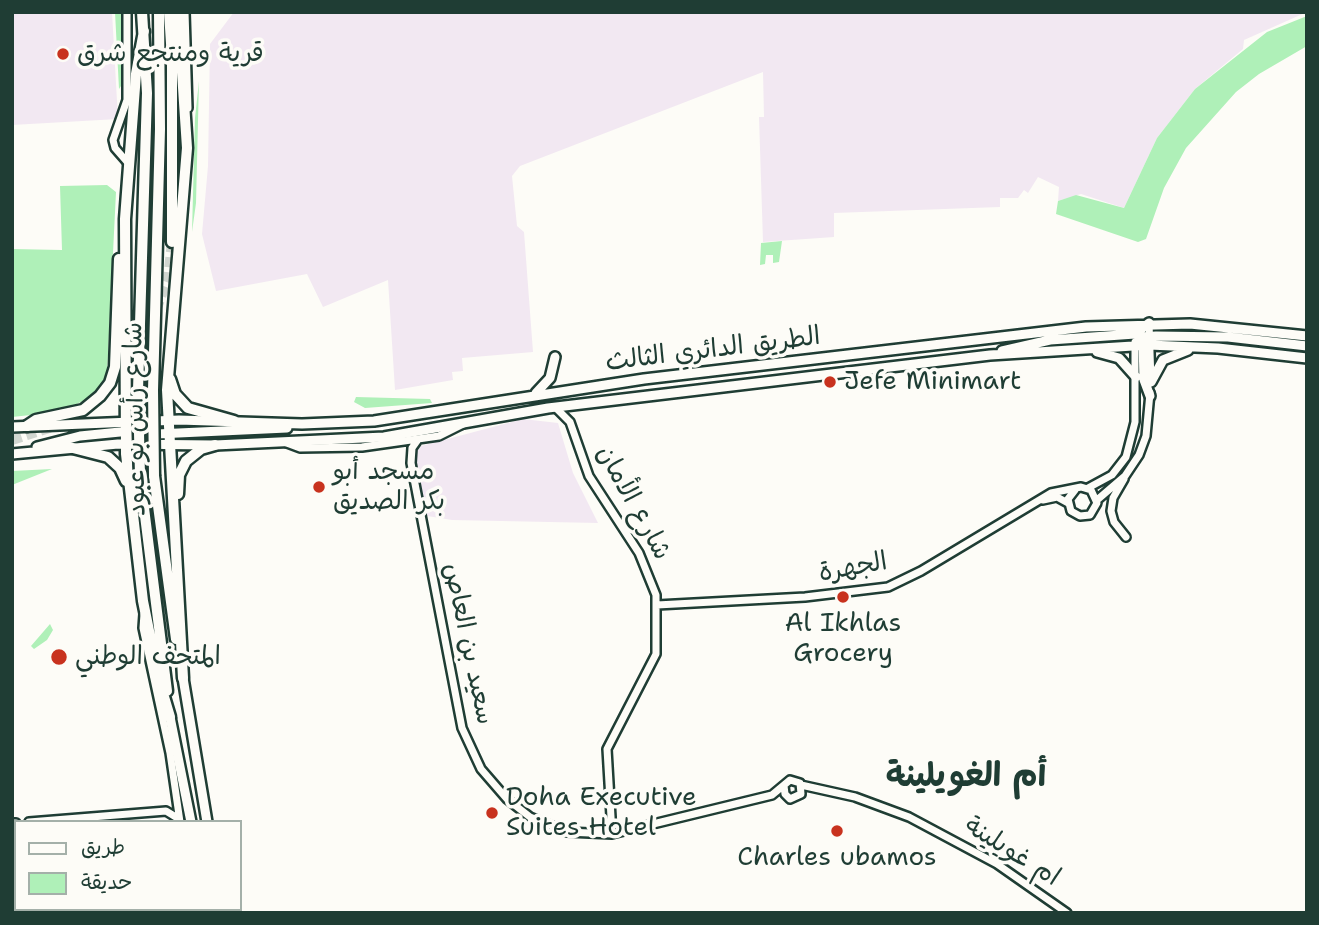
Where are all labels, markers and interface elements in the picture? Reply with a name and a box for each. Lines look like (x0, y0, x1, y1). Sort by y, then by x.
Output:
place label: قرية ومنتجع شرق (77, 38, 264, 70)
marker: قرية ومنتجع شرق (55, 46, 71, 62)
street label: الطريق الدائري الثالث (604, 321, 822, 379)
street label: شارع رأس بو عبود (119, 322, 153, 516)
place label: Jefe Minimart (844, 366, 1021, 398)
marker: Jefe Minimart (822, 374, 838, 390)
street label: شارع الأمان (589, 440, 677, 566)
place label: مسجد أبو بكر الصديق (333, 456, 445, 518)
marker: مسجد أبو بكر الصديق (311, 479, 327, 495)
street label: الجهرة (816, 547, 890, 589)
street label: سعيد بن العاص (436, 560, 500, 728)
marker: Al Ikhlas Grocery (835, 589, 851, 605)
place label: Al Ikhlas Grocery (785, 608, 901, 670)
place label: المتحف الوطني (75, 641, 221, 673)
marker: المتحف الوطني (49, 647, 69, 667)
district label: أم الغويلينة (886, 757, 1046, 797)
place label: Doha Executive Suites Hotel (506, 782, 697, 844)
marker: Doha Executive Suites Hotel (484, 805, 500, 821)
street label: ام غويلينة (958, 810, 1066, 894)
legend (14, 820, 242, 911)
marker: Charles ubamos (829, 823, 845, 839)
text: طريق (81, 833, 125, 861)
place label: Charles ubamos (737, 842, 937, 874)
text: حديقة (81, 868, 132, 896)

